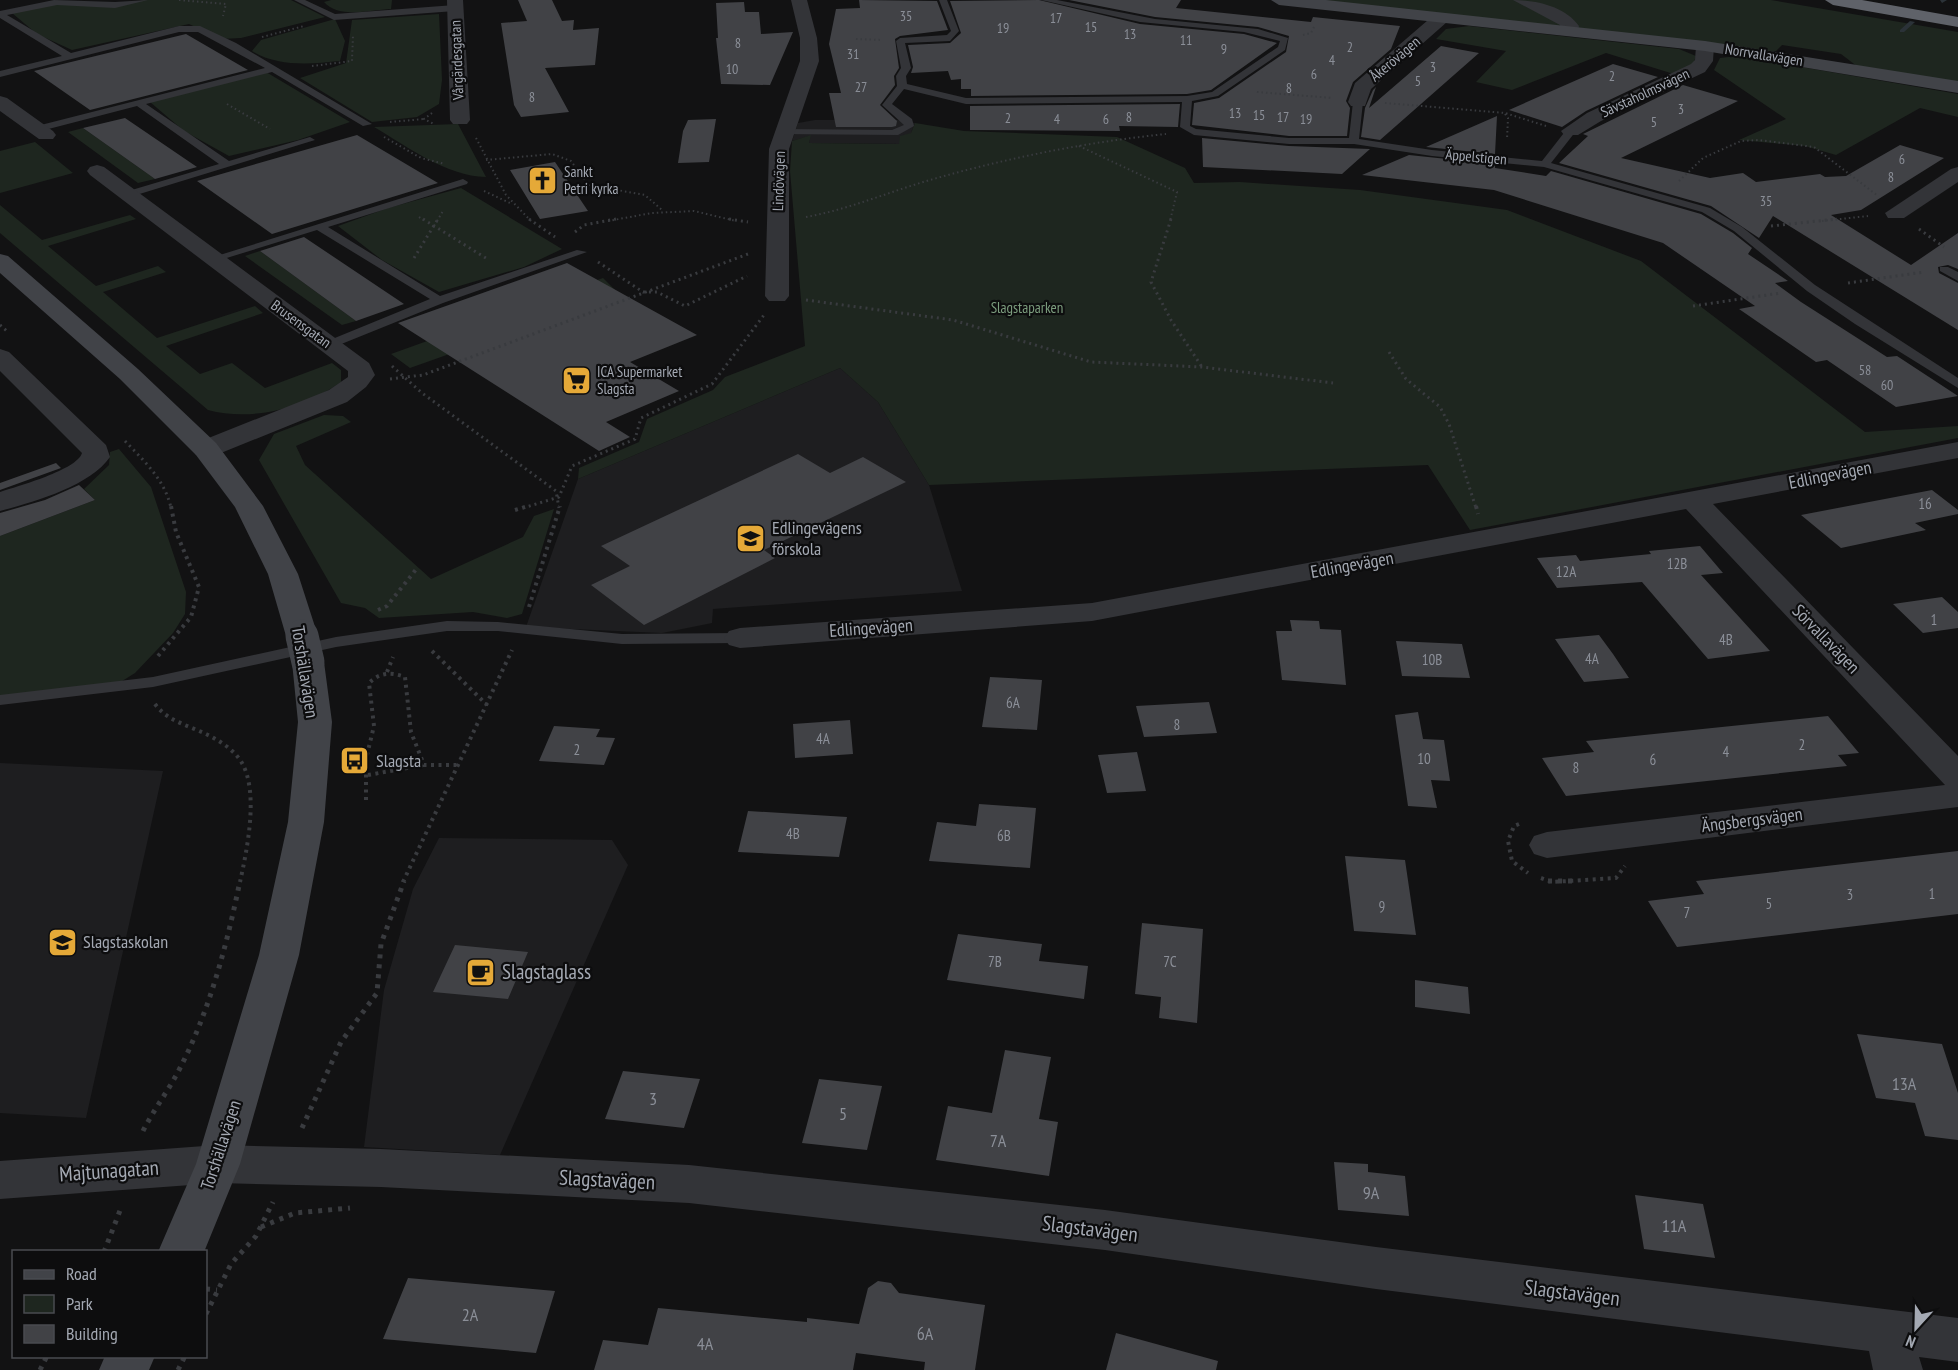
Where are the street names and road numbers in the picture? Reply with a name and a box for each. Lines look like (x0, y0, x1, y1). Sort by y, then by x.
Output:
street label: Vårgärdesgatan (446, 20, 467, 101)
street label: Åkerövägen (1365, 32, 1424, 85)
street label: Norrvallavägen (1724, 39, 1804, 70)
street label: Sävstaholmsvägen (1597, 64, 1692, 121)
street label: Äppelstigen (1445, 144, 1508, 169)
street label: Lindövägen (768, 151, 789, 211)
street label: Brusensgatan (267, 295, 335, 352)
street label: Edlingevägen (1787, 455, 1873, 494)
street label: Edlingevägen (1309, 546, 1395, 583)
street label: Sörvallavägen (1788, 599, 1865, 678)
street label: Edlingevägen (828, 613, 914, 642)
street label: Torshällavägen (287, 624, 324, 720)
street label: Ängsbergsvägen (1700, 802, 1804, 837)
street label: Torshällavägen (195, 1097, 246, 1193)
street label: Majtunagatan (58, 1154, 160, 1187)
street label: Slagstavägen (558, 1164, 656, 1195)
street label: Slagstavägen (1041, 1209, 1139, 1248)
street label: Slagstavägen (1523, 1273, 1621, 1312)

